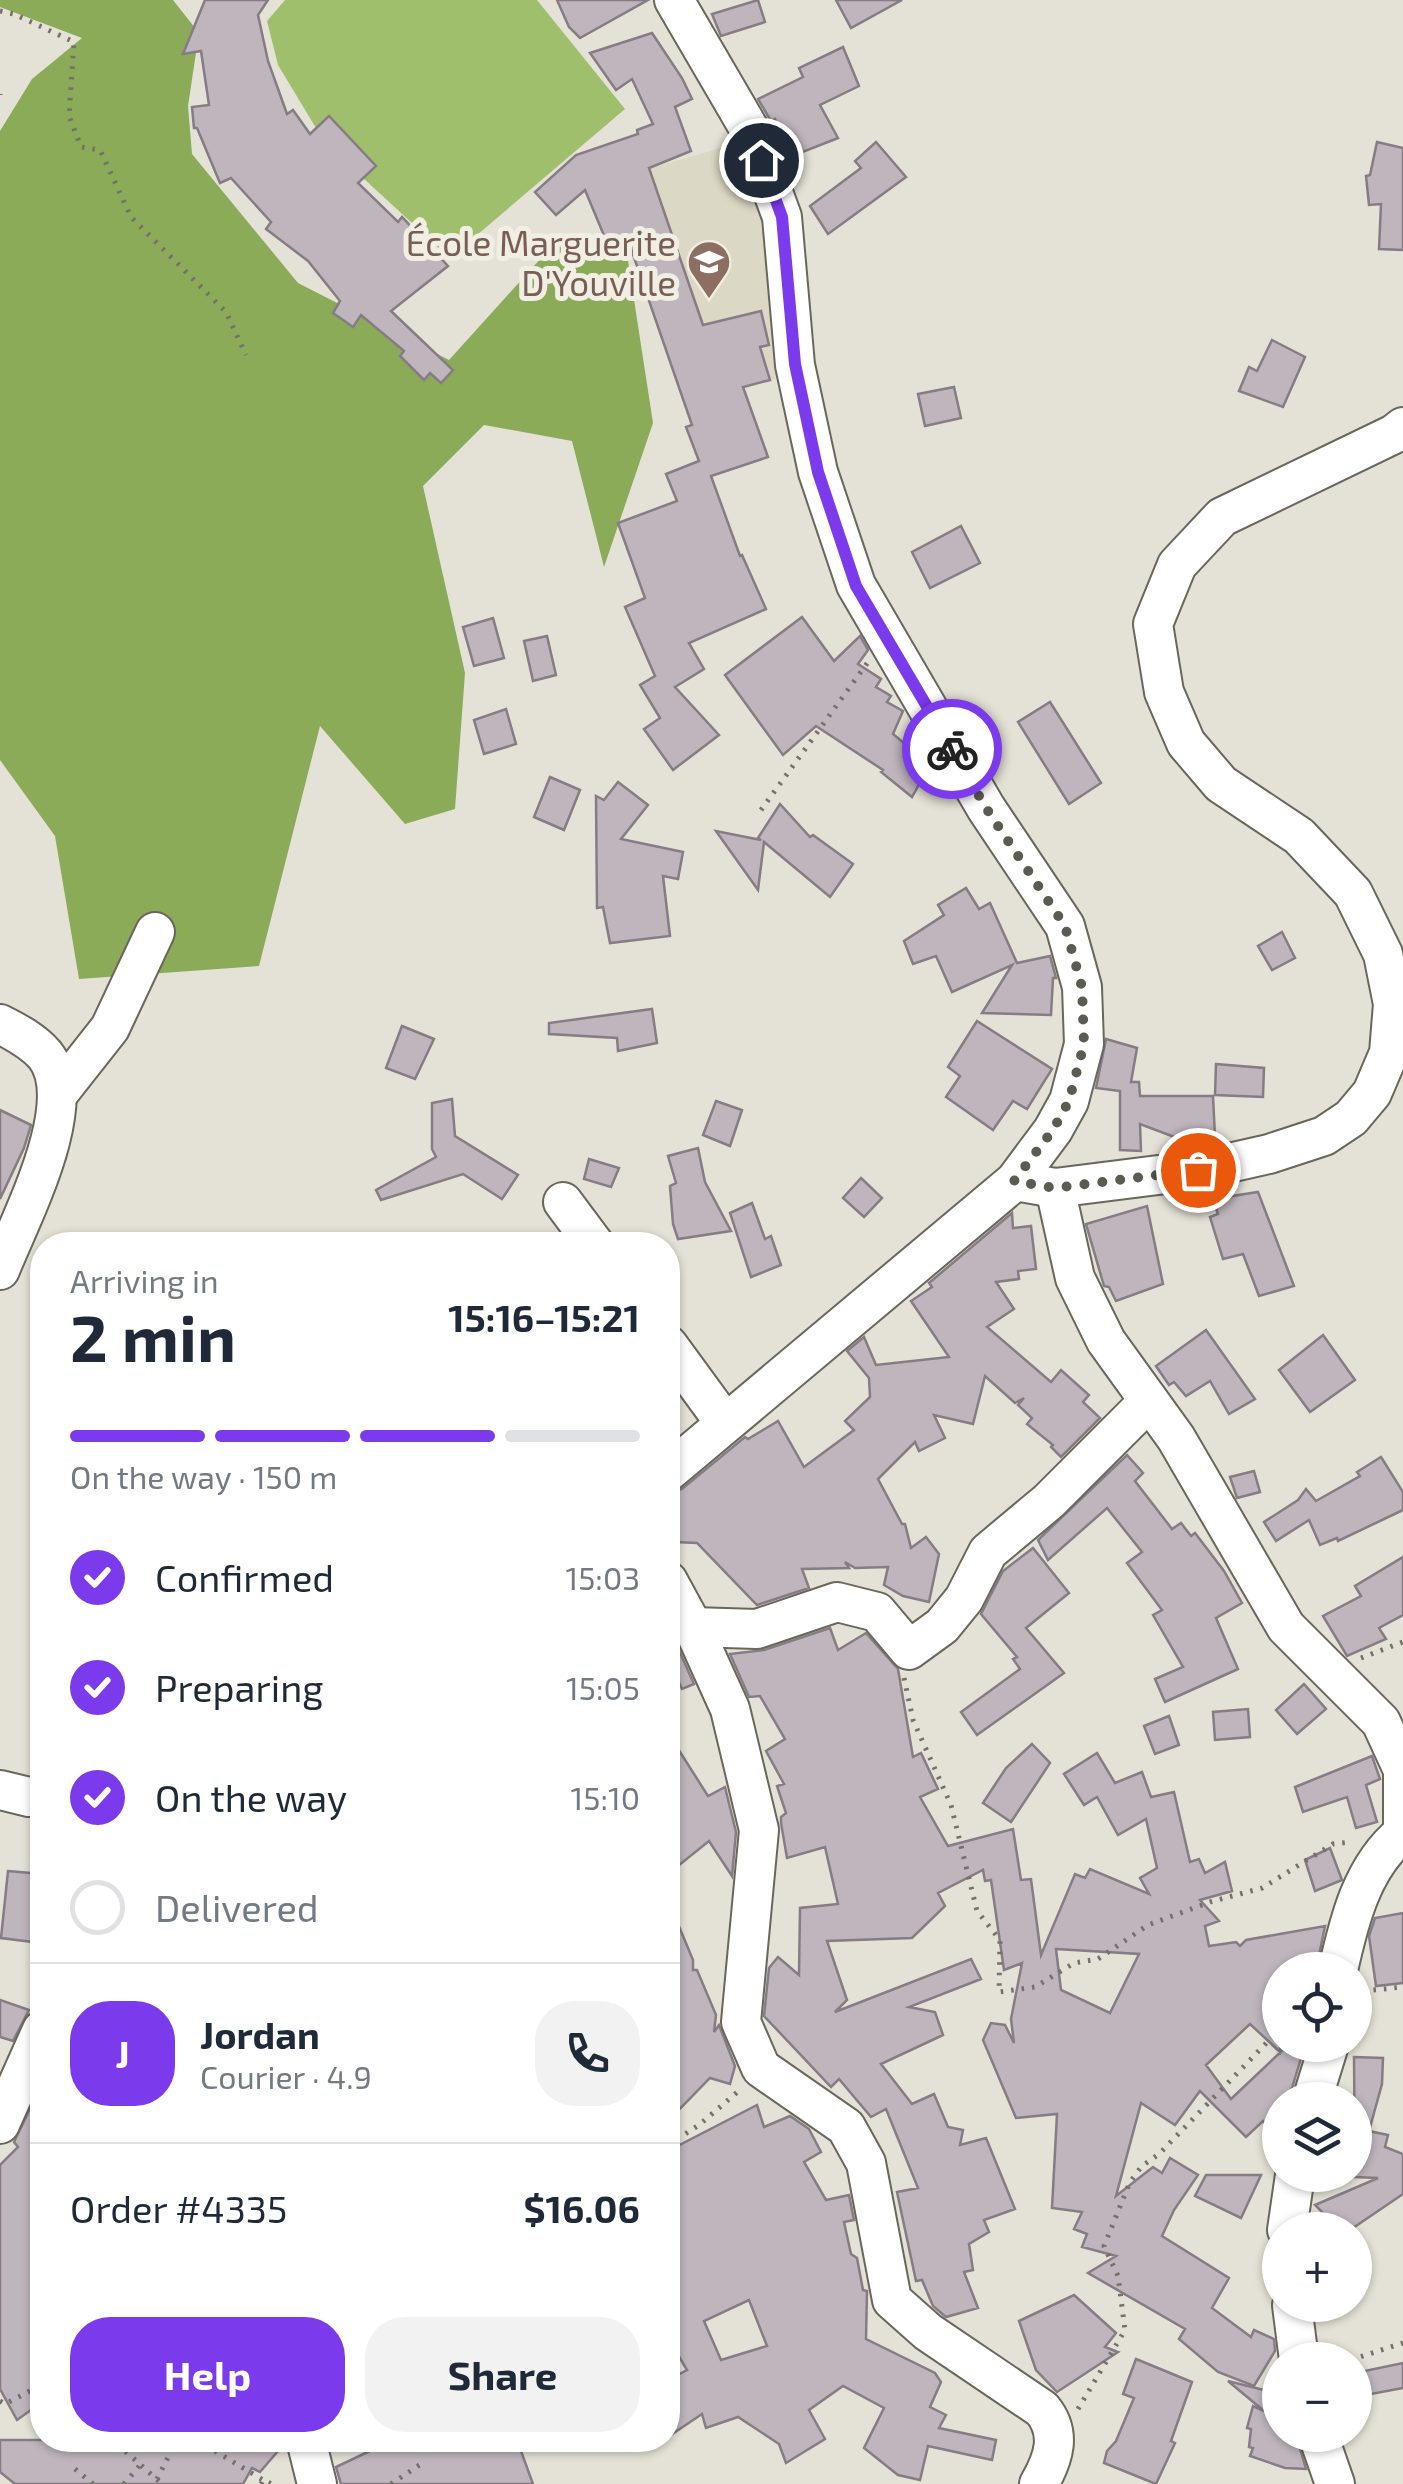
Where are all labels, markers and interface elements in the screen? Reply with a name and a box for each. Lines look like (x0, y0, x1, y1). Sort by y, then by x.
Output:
pin (719, 118, 804, 203)
icon: home (734, 133, 789, 188)
place label: École Marguerite D'Youville (406, 221, 676, 303)
school or university icon: École Marguerite D'Youville (686, 239, 732, 300)
courier (902, 699, 1002, 799)
icon: bike (925, 722, 980, 777)
pin (1156, 1128, 1241, 1213)
icon: bag (1171, 1143, 1226, 1198)
text: Arriving in (70, 1261, 219, 1299)
text: 15:16–15:21 (448, 1294, 640, 1340)
text: 2 min (70, 1297, 236, 1375)
text: On the way · 150 m (70, 1457, 337, 1495)
icon: check (70, 1550, 125, 1605)
text: Confirmed (155, 1554, 334, 1600)
text: 15:03 (565, 1558, 640, 1596)
icon: check (70, 1660, 125, 1715)
text: Preparing (155, 1664, 323, 1710)
text: 15:05 (566, 1668, 640, 1706)
icon: check (70, 1770, 125, 1825)
text: On the way (155, 1774, 347, 1820)
text: 15:10 (571, 1778, 640, 1816)
text: Delivered (155, 1884, 319, 1930)
map controls (1262, 1952, 1372, 2452)
button: locate (1262, 1952, 1372, 2062)
button: phone (535, 2001, 640, 2106)
text: Jordan (200, 2011, 320, 2057)
text: J (115, 2030, 130, 2076)
text: Courier · 4.9 (200, 2057, 372, 2095)
button: layers (1262, 2082, 1372, 2192)
text: Order #4335 (70, 2185, 287, 2231)
text: $16.06 (523, 2185, 640, 2231)
button: + (1262, 2212, 1372, 2322)
button: Help (70, 2317, 345, 2432)
button: Share (365, 2317, 640, 2432)
button: − (1262, 2342, 1372, 2452)

